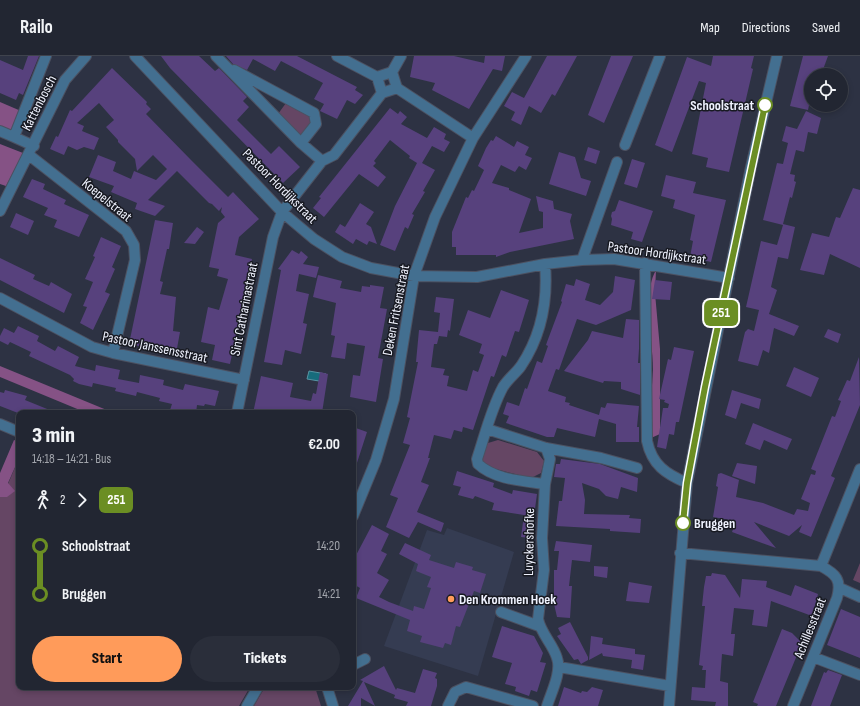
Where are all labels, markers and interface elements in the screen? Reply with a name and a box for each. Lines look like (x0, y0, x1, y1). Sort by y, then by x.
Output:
text: Railo (20, 16, 53, 39)
text: Map (700, 19, 720, 36)
text: Directions (742, 19, 790, 36)
text: Saved (812, 19, 840, 36)
map controls (804, 68, 848, 112)
button: locate (804, 68, 848, 112)
street label: Kattenbosch (18, 72, 60, 134)
place label: Schoolstraat (690, 97, 754, 114)
marker: Schoolstraat (757, 97, 773, 113)
street label: Pastoor Hordijkstraat (239, 145, 321, 227)
street label: Koepelstraat (78, 175, 136, 225)
street label: Pastoor Hordijkstraat (607, 238, 707, 268)
street label: Sint Catharinastraat (227, 261, 261, 357)
street label: Deken Fritsenstraat (379, 263, 413, 357)
line badge: 251 (698, 300, 744, 326)
text: 251 (712, 304, 730, 321)
street label: Pastoor Janssensstraat (101, 328, 209, 366)
text: 3 min (32, 422, 75, 449)
text: €2.00 (308, 435, 340, 454)
text: 14:18 – 14:21 · Bus (32, 451, 111, 467)
icon: walk (32, 489, 54, 511)
icon: forward (71, 489, 93, 511)
text: 251 (107, 491, 125, 508)
text: 2 (60, 492, 65, 508)
street label: Luyckershofke (520, 508, 538, 576)
marker: Bruggen (675, 515, 691, 531)
place label: Bruggen (694, 515, 735, 532)
text: Schoolstraat (62, 537, 130, 556)
text: 14:20 (316, 538, 340, 554)
text: Bruggen (62, 585, 106, 604)
text: 14:21 (318, 586, 340, 602)
place label: Den Krommen Hoek (459, 591, 556, 608)
marker: Den Krommen Hoek (446, 594, 456, 604)
street label: Achillesstraat (790, 595, 830, 662)
button: Start (32, 636, 182, 682)
button: Tickets (190, 636, 340, 682)

